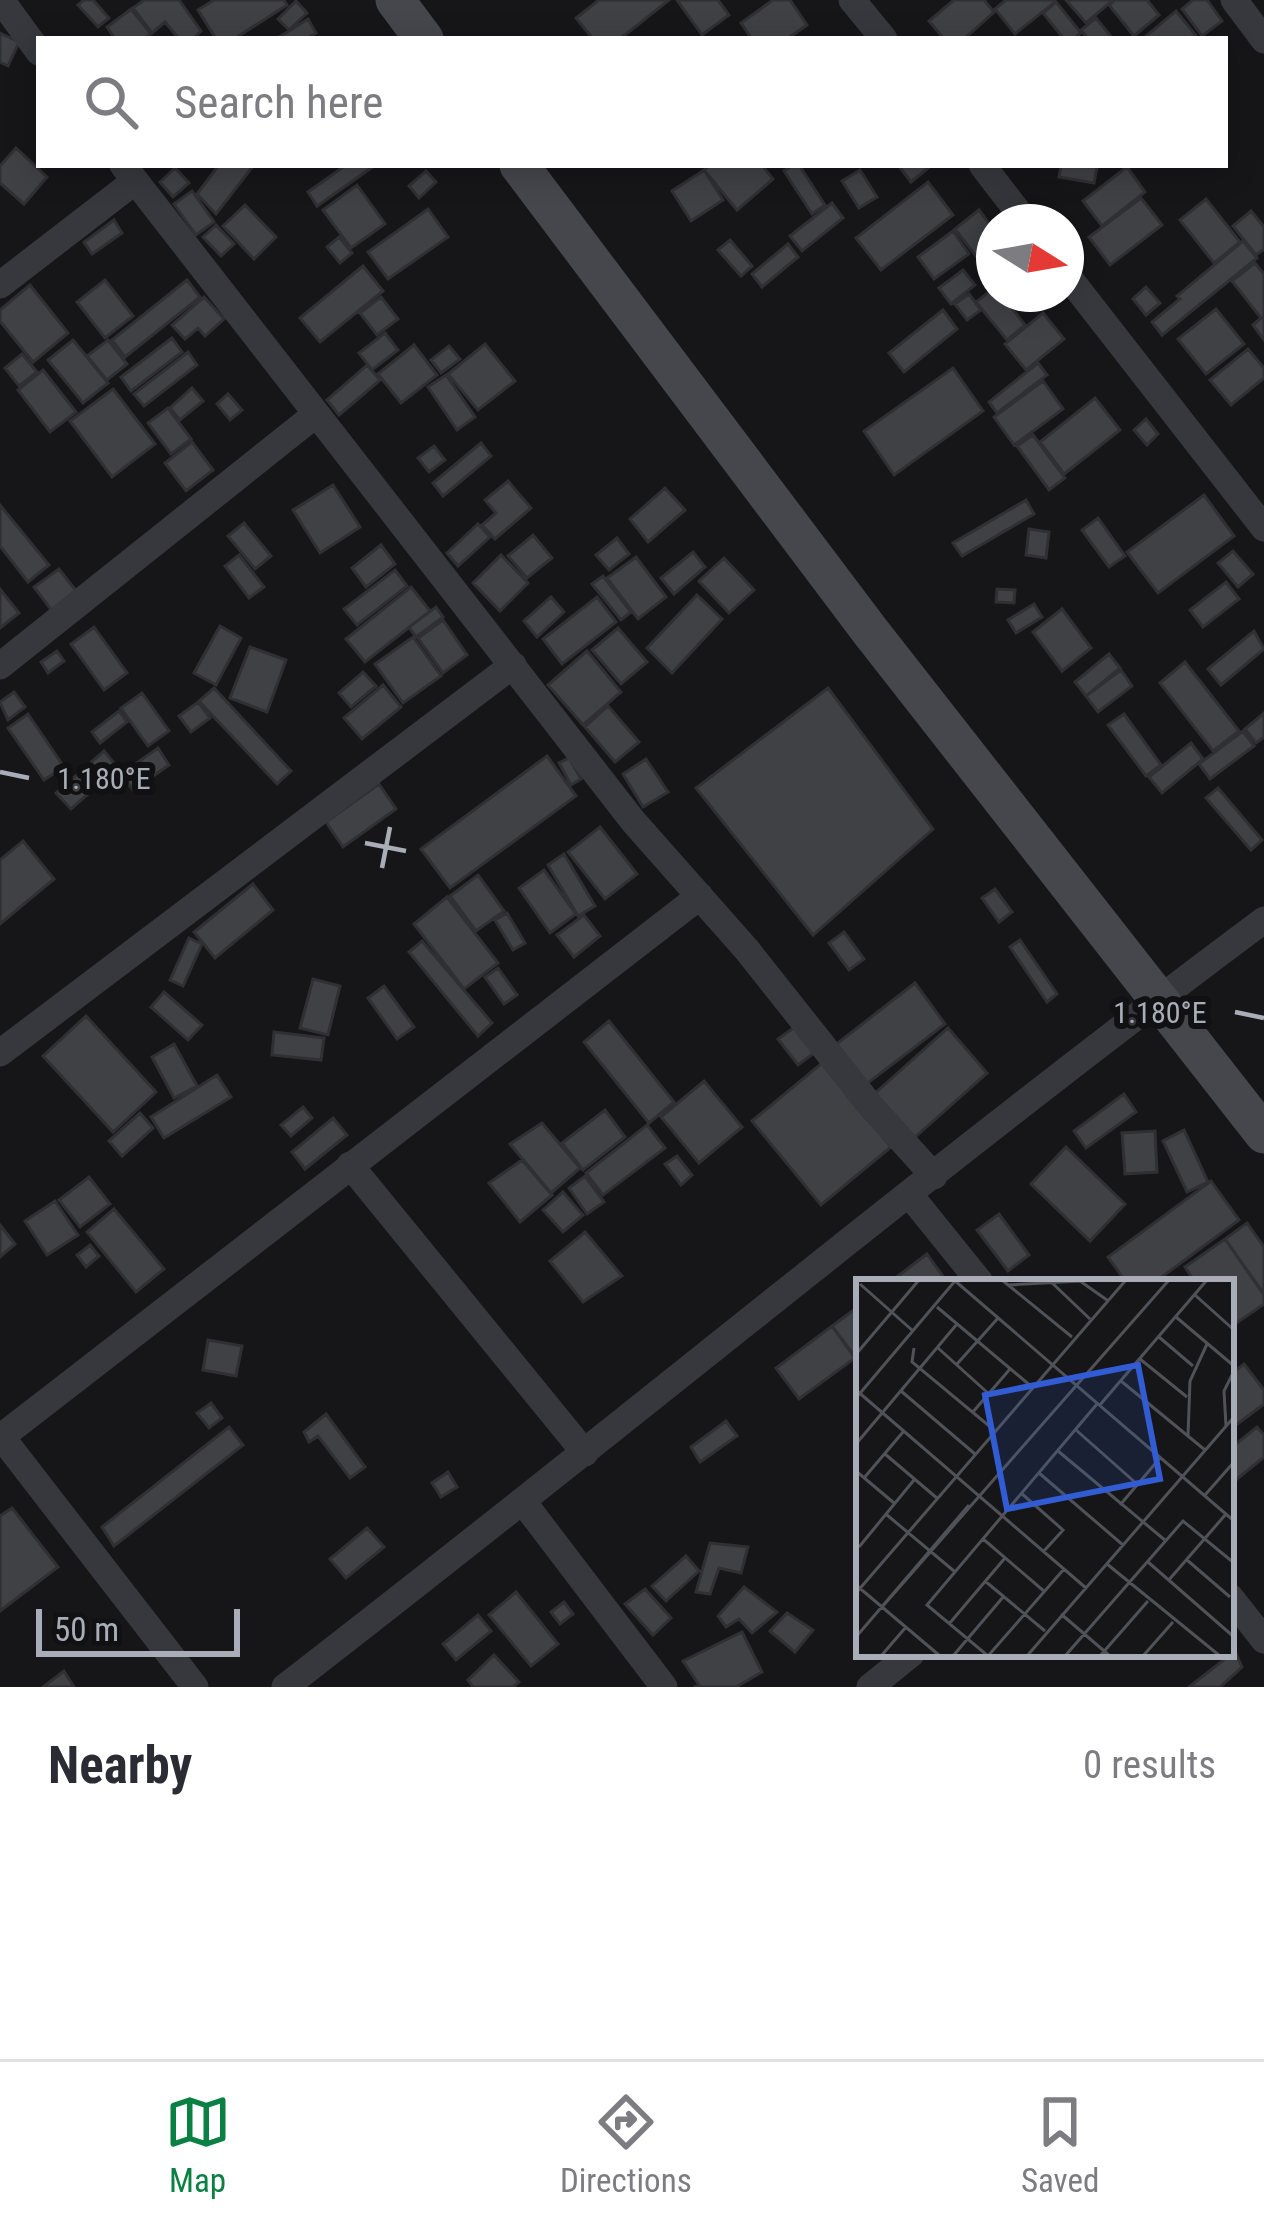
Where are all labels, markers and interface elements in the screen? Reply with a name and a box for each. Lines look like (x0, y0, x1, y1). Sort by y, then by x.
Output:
search box (36, 36, 1228, 168)
icon: search (78, 69, 144, 135)
text: Search here (174, 76, 383, 129)
north arrow (976, 204, 1084, 312)
text: 1.180°E (57, 761, 151, 796)
text: 1.180°E (1113, 995, 1207, 1030)
inset map (856, 1279, 1234, 1657)
scale bar (36, 1603, 240, 1656)
text: 50 m (54, 1610, 119, 1649)
text: Nearby (48, 1736, 192, 1795)
text: 0 results (1083, 1742, 1216, 1788)
tab: Map (165, 2089, 231, 2200)
tab: Directions (560, 2089, 692, 2200)
tab: Saved (1021, 2089, 1099, 2200)

